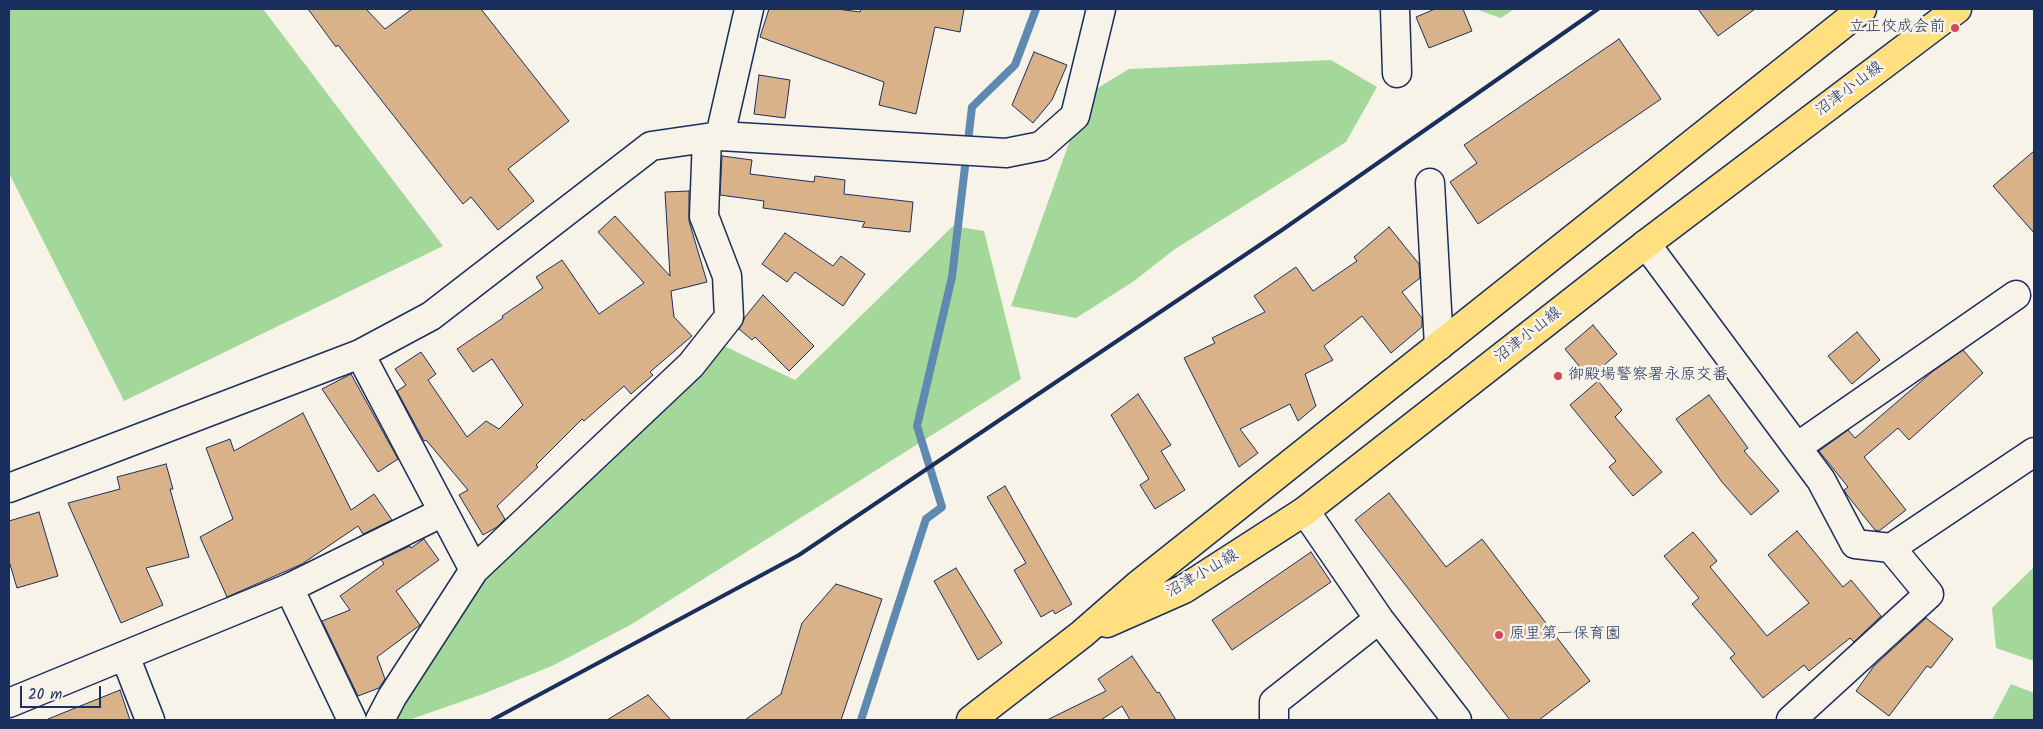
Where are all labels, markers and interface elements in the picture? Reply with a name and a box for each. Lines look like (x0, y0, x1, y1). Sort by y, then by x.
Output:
place label: 立正佼成会前 (1849, 18, 1945, 38)
marker: 立正佼成会前 (1949, 22, 1961, 34)
street label: 沼津小山線 (1812, 58, 1888, 122)
street label: 沼津小山線 (1492, 304, 1566, 368)
place label: 御殿場警察署永原交番 (1568, 366, 1728, 386)
marker: 御殿場警察署永原交番 (1552, 370, 1564, 382)
street label: 沼津小山線 (1164, 547, 1242, 603)
place label: 原里第一保育園 (1509, 625, 1621, 645)
marker: 原里第一保育園 (1493, 629, 1505, 641)
scale bar (22, 676, 104, 708)
text: 20 m (28, 683, 62, 707)

